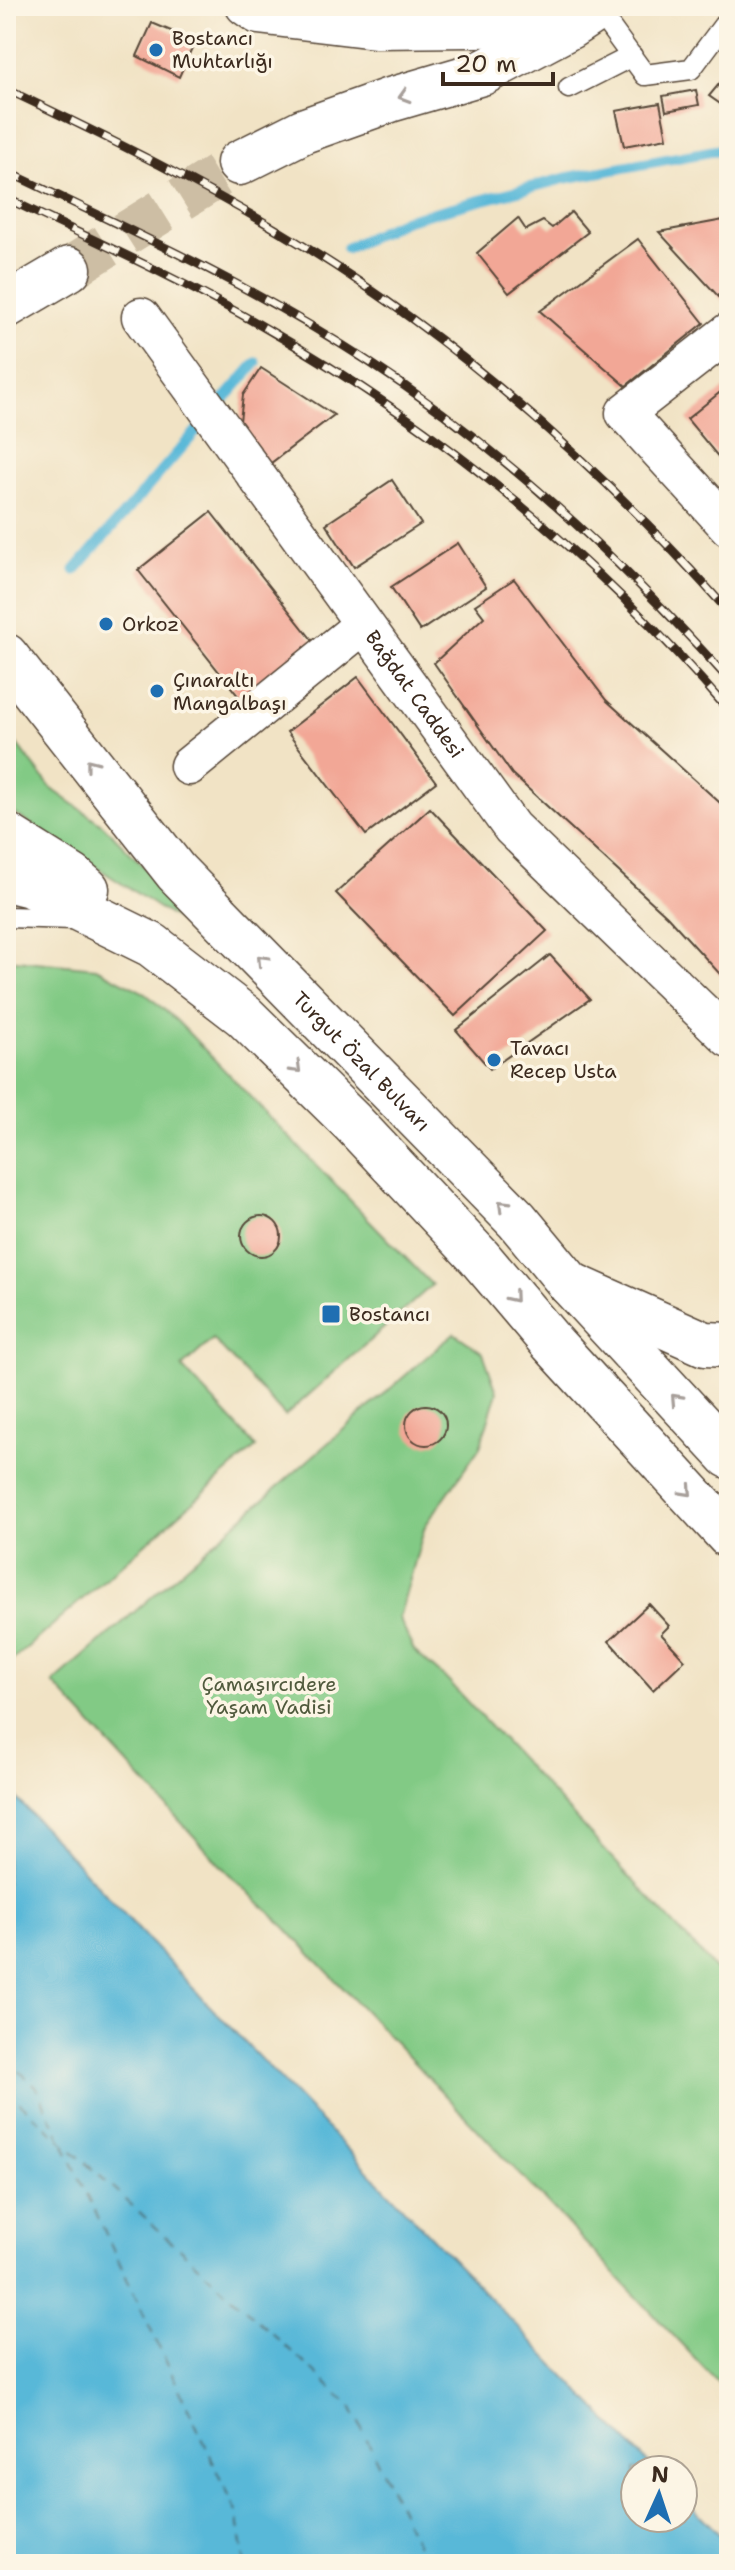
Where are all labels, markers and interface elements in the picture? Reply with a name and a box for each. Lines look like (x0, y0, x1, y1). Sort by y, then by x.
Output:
place label: Bostancı Muhtarlığı (172, 25, 273, 74)
scale bar (443, 36, 553, 86)
marker: Bostancı Muhtarlığı (147, 41, 165, 59)
text: 20 m (455, 48, 517, 80)
one-way arrow (398, 87, 412, 103)
place label: Orkoz (122, 611, 179, 637)
marker: Orkoz (97, 615, 115, 633)
street label: Bağdat Caddesi (360, 625, 470, 763)
place label: Çınaraltı Mangalbaşı (173, 667, 287, 716)
marker: Çınaraltı Mangalbaşı (148, 682, 166, 700)
one-way arrow (86, 759, 101, 773)
one-way arrow (257, 955, 271, 969)
street label: Turgut Özal Bulvarı (287, 986, 436, 1137)
place label: Tavacı Recep Usta (510, 1035, 617, 1084)
marker: Tavacı Recep Usta (485, 1051, 503, 1069)
one-way arrow (287, 1058, 302, 1073)
one-way arrow (497, 1200, 512, 1214)
one-way arrow (503, 1288, 518, 1303)
place label: Bostancı (349, 1301, 430, 1327)
marker: Bostancı (320, 1303, 342, 1325)
one-way arrow (672, 1393, 686, 1408)
one-way arrow (678, 1481, 692, 1496)
park label: Çamaşırcıdere Yaşam Vadisi (201, 1671, 337, 1720)
north arrow (619, 2454, 699, 2534)
text: N (651, 2460, 669, 2489)

